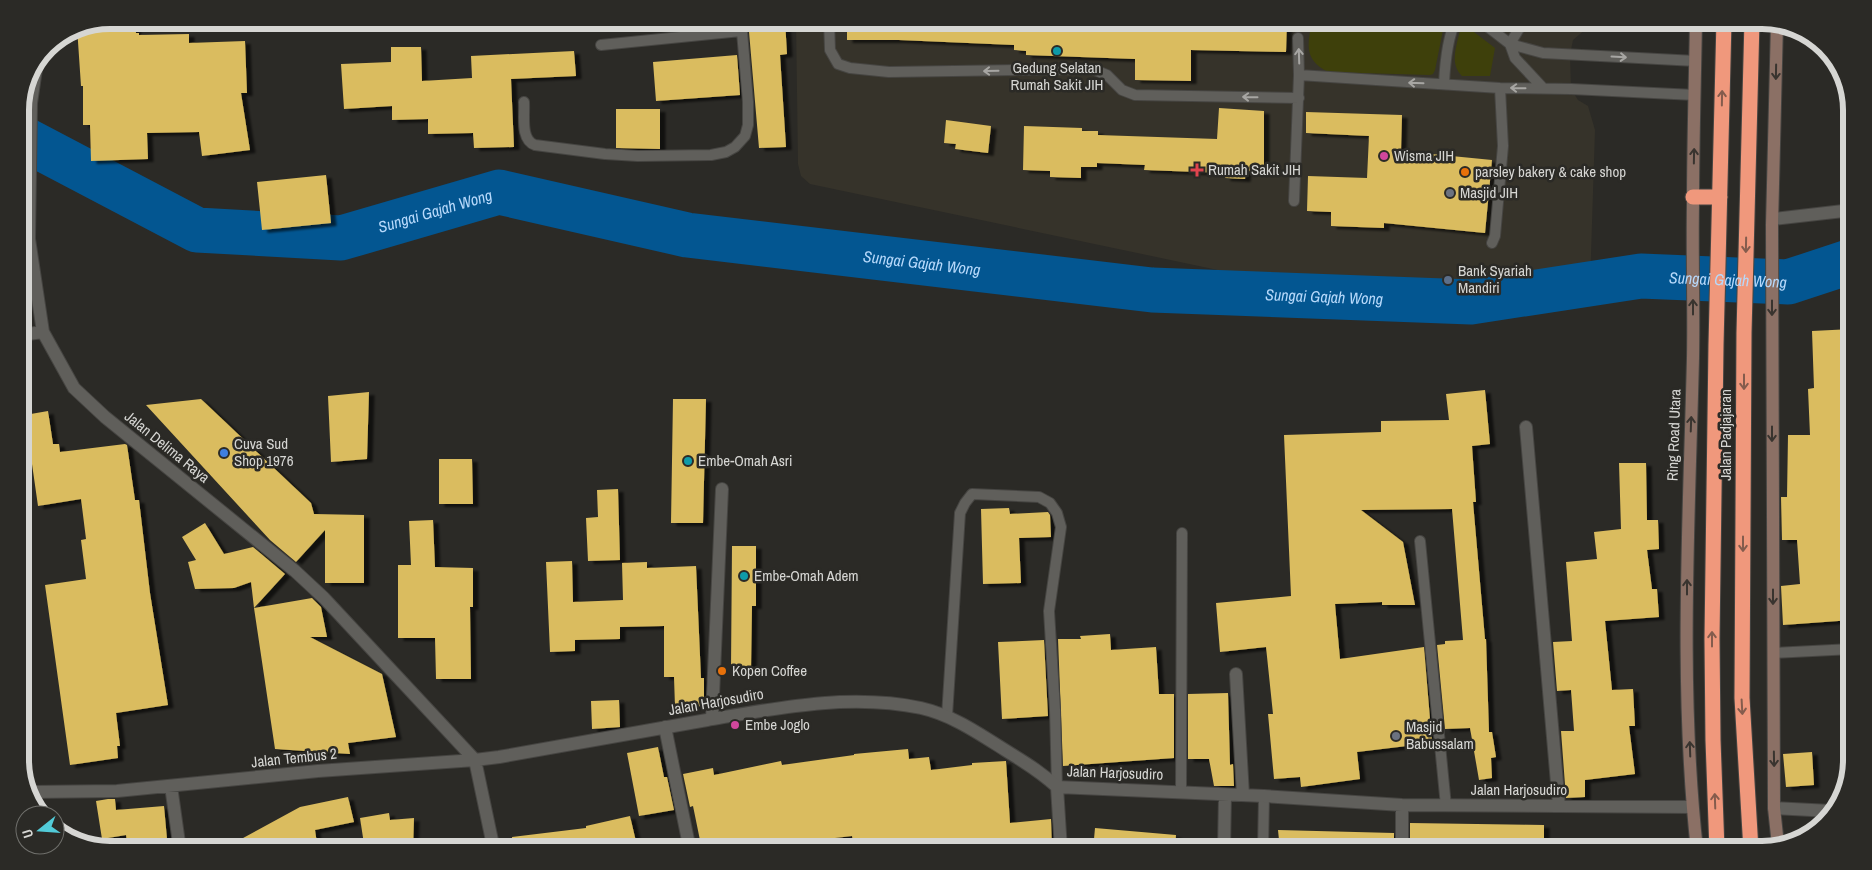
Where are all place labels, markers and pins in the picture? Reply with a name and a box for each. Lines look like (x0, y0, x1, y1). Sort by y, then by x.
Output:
marker: Gedung Selatan Rumah Sakit JIH (1051, 45, 1063, 57)
place label: Gedung Selatan Rumah Sakit JIH (1011, 57, 1103, 95)
place label: Wisma JIH (1394, 145, 1454, 166)
marker: Wisma JIH (1378, 150, 1390, 162)
place label: Rumah Sakit JIH (1208, 159, 1301, 180)
place label: parsley bakery & cake shop (1475, 161, 1626, 182)
marker: Rumah Sakit JIH (1190, 163, 1204, 177)
marker: parsley bakery & cake shop (1459, 166, 1471, 178)
place label: Masjid JIH (1460, 182, 1518, 203)
marker: Masjid JIH (1444, 187, 1456, 199)
place label: Bank Syariah Mandiri (1458, 260, 1532, 298)
marker: Bank Syariah Mandiri (1442, 274, 1454, 286)
place label: Cuva Sud Shop 1976 (234, 433, 294, 471)
marker: Cuva Sud Shop 1976 (218, 447, 230, 459)
place label: Embe-Omah Asri (698, 450, 792, 471)
marker: Embe-Omah Asri (682, 455, 694, 467)
place label: Embe-Omah Adem (754, 565, 859, 586)
marker: Embe-Omah Adem (738, 570, 750, 582)
place label: Kopen Coffee (732, 660, 807, 681)
marker: Kopen Coffee (716, 665, 728, 677)
place label: Embe Joglo (745, 714, 810, 735)
place label: Masjid Babussalam (1406, 716, 1474, 754)
marker: Embe Joglo (729, 719, 741, 731)
marker: Masjid Babussalam (1390, 730, 1402, 742)

